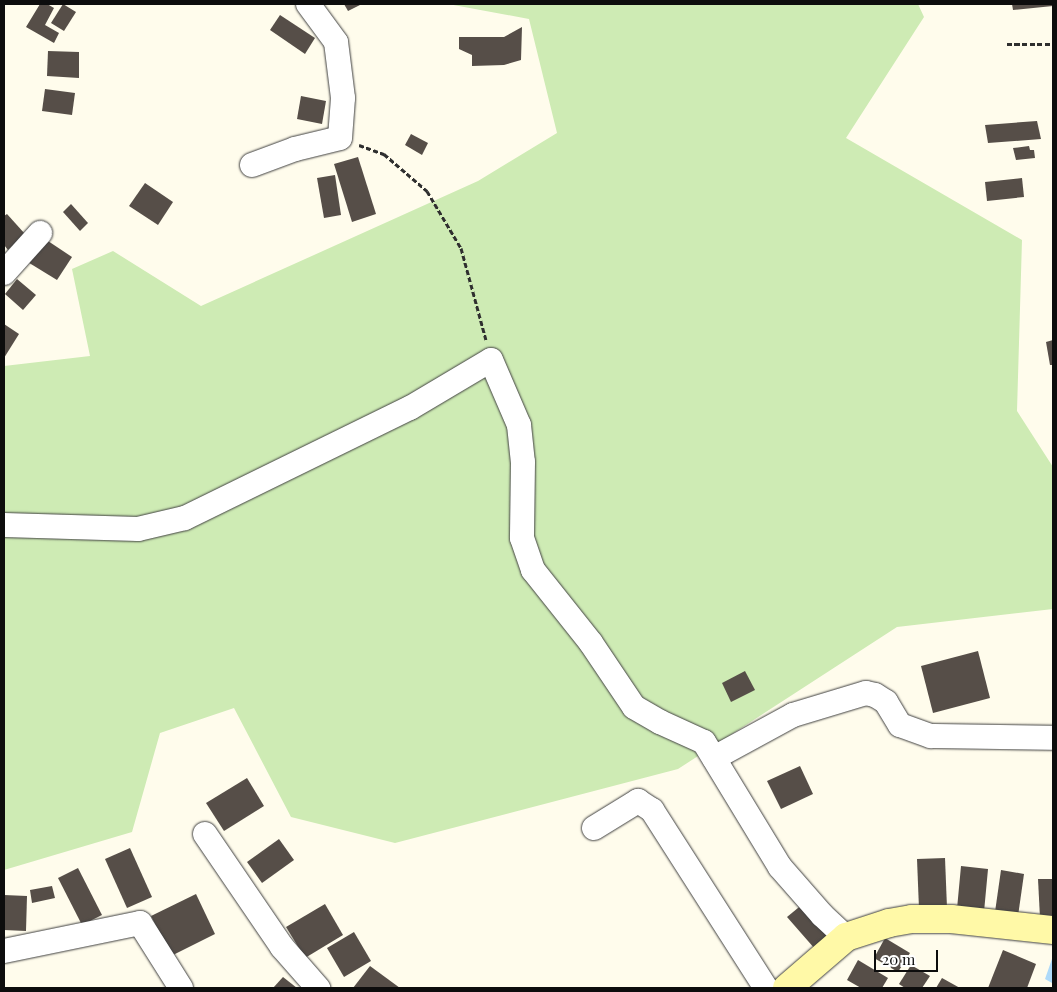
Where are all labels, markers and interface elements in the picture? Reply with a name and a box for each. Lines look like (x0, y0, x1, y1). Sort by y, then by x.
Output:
scale bar (877, 940, 941, 972)
text: 20 m (882, 949, 915, 969)

